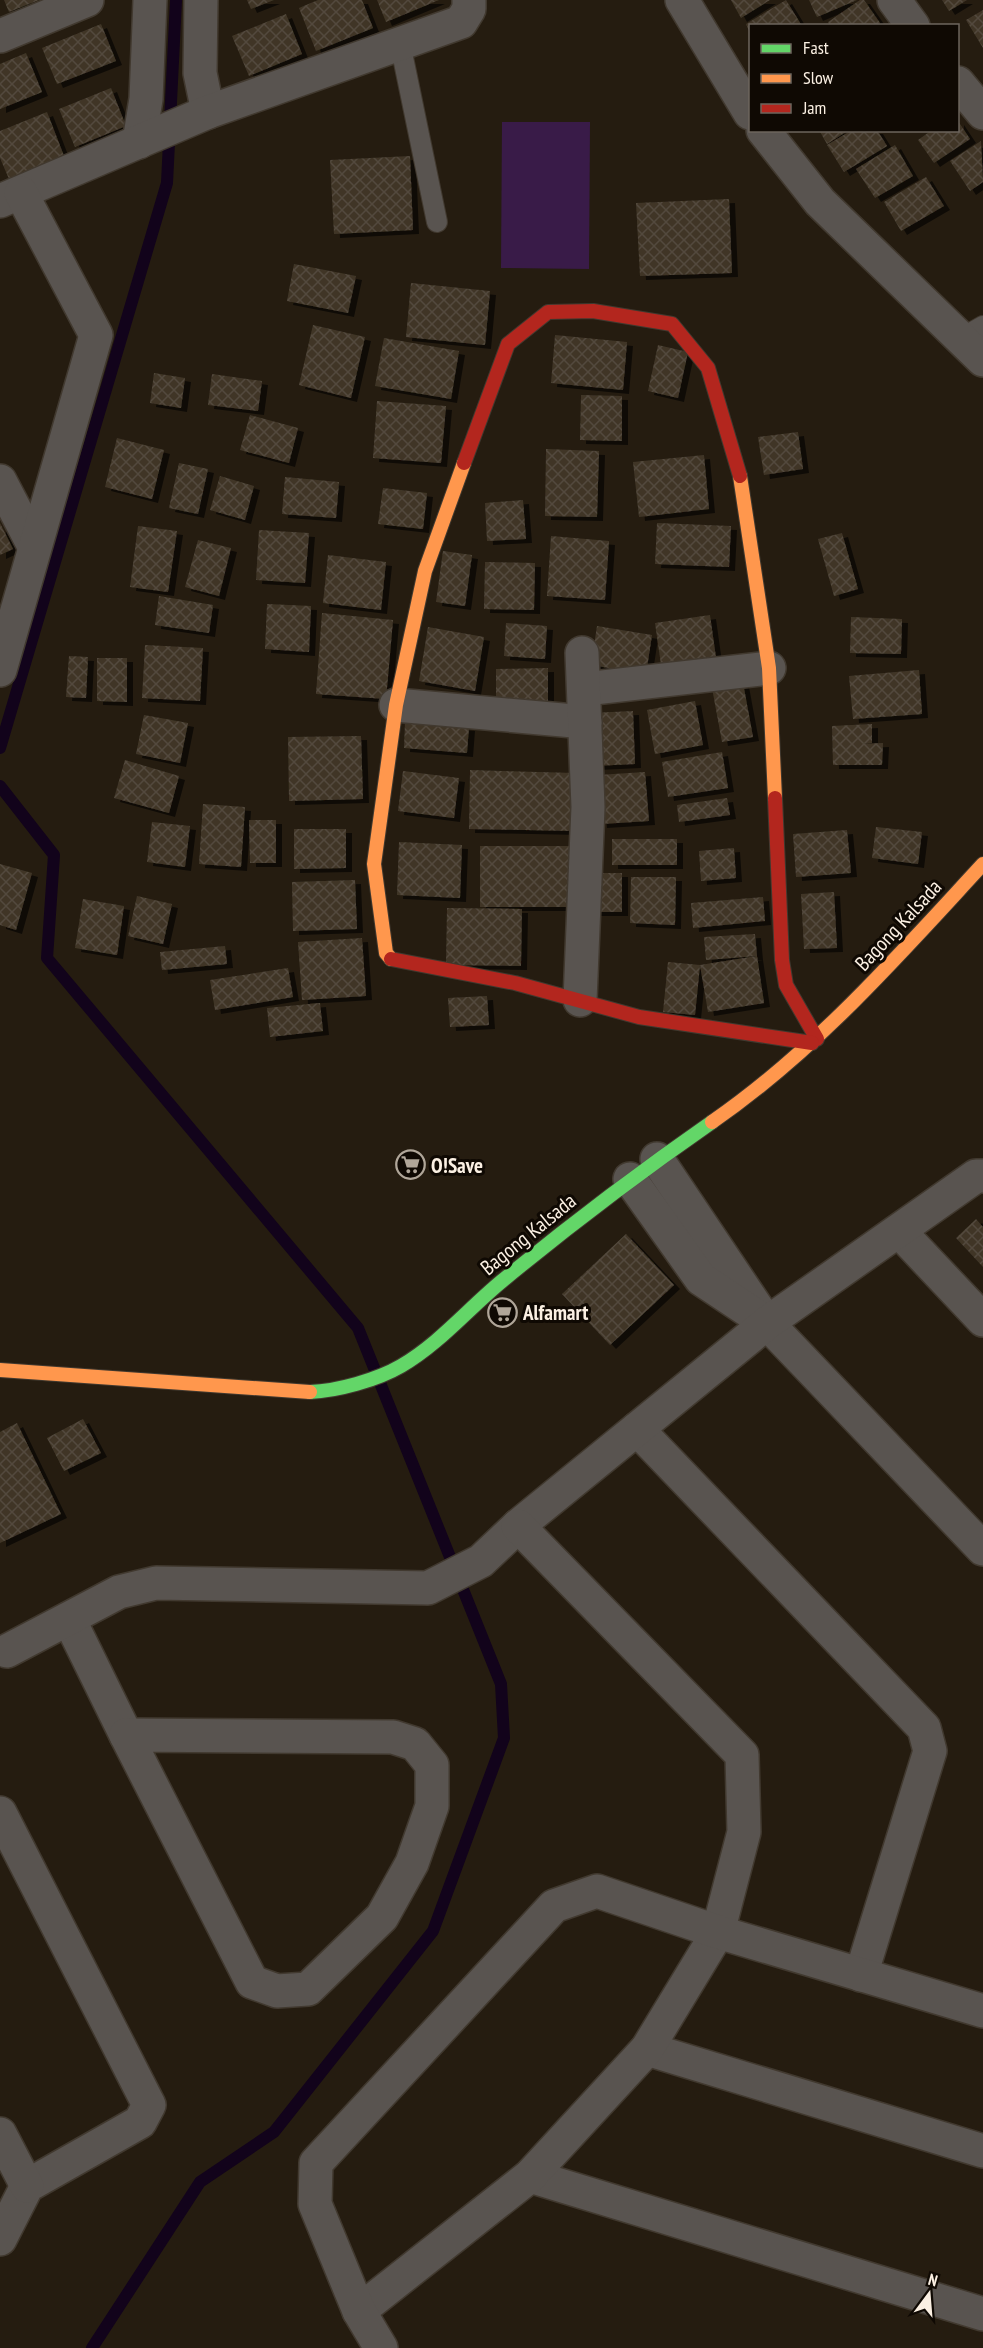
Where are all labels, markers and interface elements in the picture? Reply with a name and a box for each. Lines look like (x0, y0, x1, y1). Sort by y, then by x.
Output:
legend (749, 24, 959, 132)
text: Fast (803, 36, 829, 59)
text: Slow (803, 66, 834, 89)
text: Jam (802, 96, 826, 119)
street label: Bagong Kalsada (849, 874, 947, 976)
supermarket icon: O!Save (394, 1149, 426, 1181)
place label: O!Save (431, 1152, 483, 1179)
street label: Bagong Kalsada (475, 1187, 581, 1281)
supermarket icon: Alfamart (486, 1296, 518, 1328)
place label: Alfamart (522, 1299, 588, 1326)
north arrow (899, 2264, 959, 2324)
text: N (926, 2269, 940, 2290)

